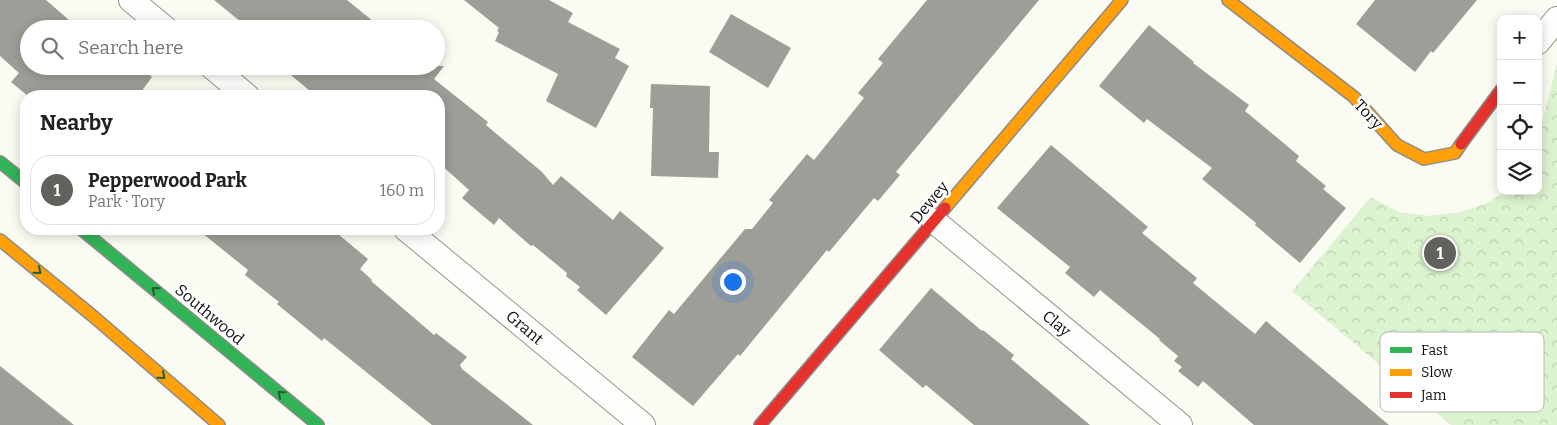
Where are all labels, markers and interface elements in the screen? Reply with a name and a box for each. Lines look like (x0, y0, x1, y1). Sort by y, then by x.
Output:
map controls (1497, 15, 1542, 195)
button: + (1497, 15, 1542, 60)
search box (20, 20, 445, 75)
icon: search (38, 34, 66, 62)
text: Search here (78, 36, 183, 59)
button: − (1497, 60, 1542, 105)
street label: Tory (1350, 96, 1387, 133)
button: locate (1497, 105, 1542, 150)
text: Nearby (40, 110, 113, 136)
button: layers (1497, 150, 1542, 195)
text: Pepperwood Park (88, 169, 247, 192)
street label: Dewey (906, 177, 953, 227)
text: 1 (54, 181, 60, 200)
text: 160 m (379, 181, 424, 200)
text: Park · Tory (88, 192, 165, 211)
pin: 1 (1424, 234, 1456, 272)
one-way arrow (32, 265, 41, 274)
your location (720, 269, 746, 295)
street label: Southwood (171, 280, 248, 349)
one-way arrow (152, 287, 161, 296)
street label: Grant (502, 306, 547, 349)
street label: Clay (1039, 306, 1075, 341)
legend (1380, 332, 1544, 412)
text: Fast (1421, 342, 1448, 359)
text: Slow (1421, 364, 1453, 381)
one-way arrow (156, 370, 165, 379)
text: Jam (1420, 387, 1447, 404)
one-way arrow (277, 390, 286, 399)

